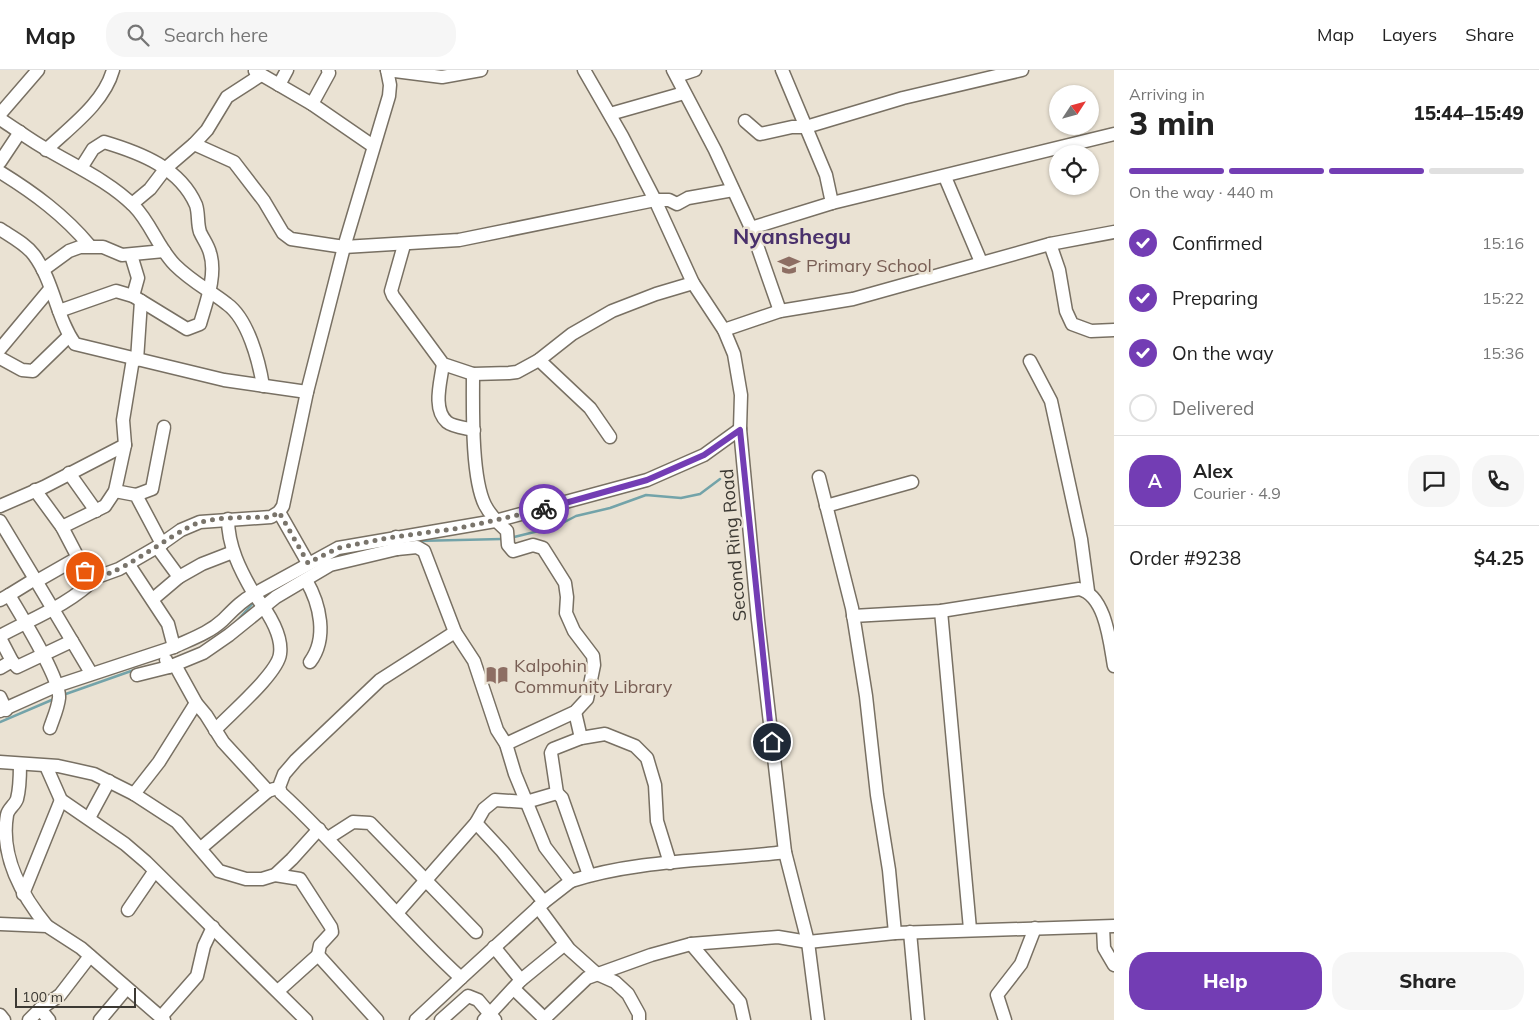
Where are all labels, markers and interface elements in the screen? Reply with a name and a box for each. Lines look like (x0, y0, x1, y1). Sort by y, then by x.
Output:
search box (106, 12, 456, 57)
text: Map (25, 20, 76, 50)
icon: search (124, 21, 152, 49)
text: Search here (164, 23, 268, 47)
text: Map (1317, 23, 1354, 46)
text: Layers (1382, 23, 1437, 46)
text: Share (1465, 23, 1514, 46)
text: Arriving in (1129, 84, 1205, 104)
north arrow (1049, 85, 1099, 135)
map controls (1049, 85, 1099, 195)
text: 15:44–15:49 (1413, 101, 1524, 125)
text: 3 min (1129, 103, 1215, 143)
button: locate (1049, 145, 1099, 195)
text: On the way · 440 m (1129, 182, 1274, 202)
district label: Nyanshegu (733, 222, 851, 250)
icon: check (1129, 229, 1157, 257)
text: Confirmed (1172, 231, 1263, 255)
text: 15:16 (1482, 233, 1524, 253)
school or university icon: Primary School (776, 252, 802, 278)
place label: Primary School (806, 254, 932, 277)
icon: check (1129, 284, 1157, 312)
text: Preparing (1172, 286, 1258, 310)
text: 15:22 (1482, 288, 1524, 308)
icon: check (1129, 339, 1157, 367)
text: On the way (1172, 341, 1274, 365)
text: 15:36 (1482, 343, 1524, 363)
text: Delivered (1172, 396, 1254, 420)
button: chat (1408, 455, 1460, 507)
button: phone (1472, 455, 1524, 507)
text: Alex (1193, 459, 1233, 483)
street label: Second Ring Road (715, 468, 751, 622)
text: A (1148, 469, 1162, 493)
text: Courier · 4.9 (1193, 483, 1281, 503)
courier (519, 484, 569, 534)
icon: bike (530, 495, 558, 523)
text: Order #9238 (1129, 546, 1241, 570)
text: $4.25 (1474, 546, 1524, 570)
pin (64, 550, 106, 592)
icon: bag (71, 557, 99, 585)
place label: Kalpohin Community Library (514, 654, 673, 698)
library icon: Kalpohin Community Library (484, 662, 510, 688)
pin (751, 721, 793, 763)
icon: home (758, 728, 786, 756)
button: Help (1129, 952, 1322, 1010)
button: Share (1332, 952, 1524, 1010)
scale bar (15, 985, 136, 1008)
text: 100 m (22, 988, 63, 1006)

